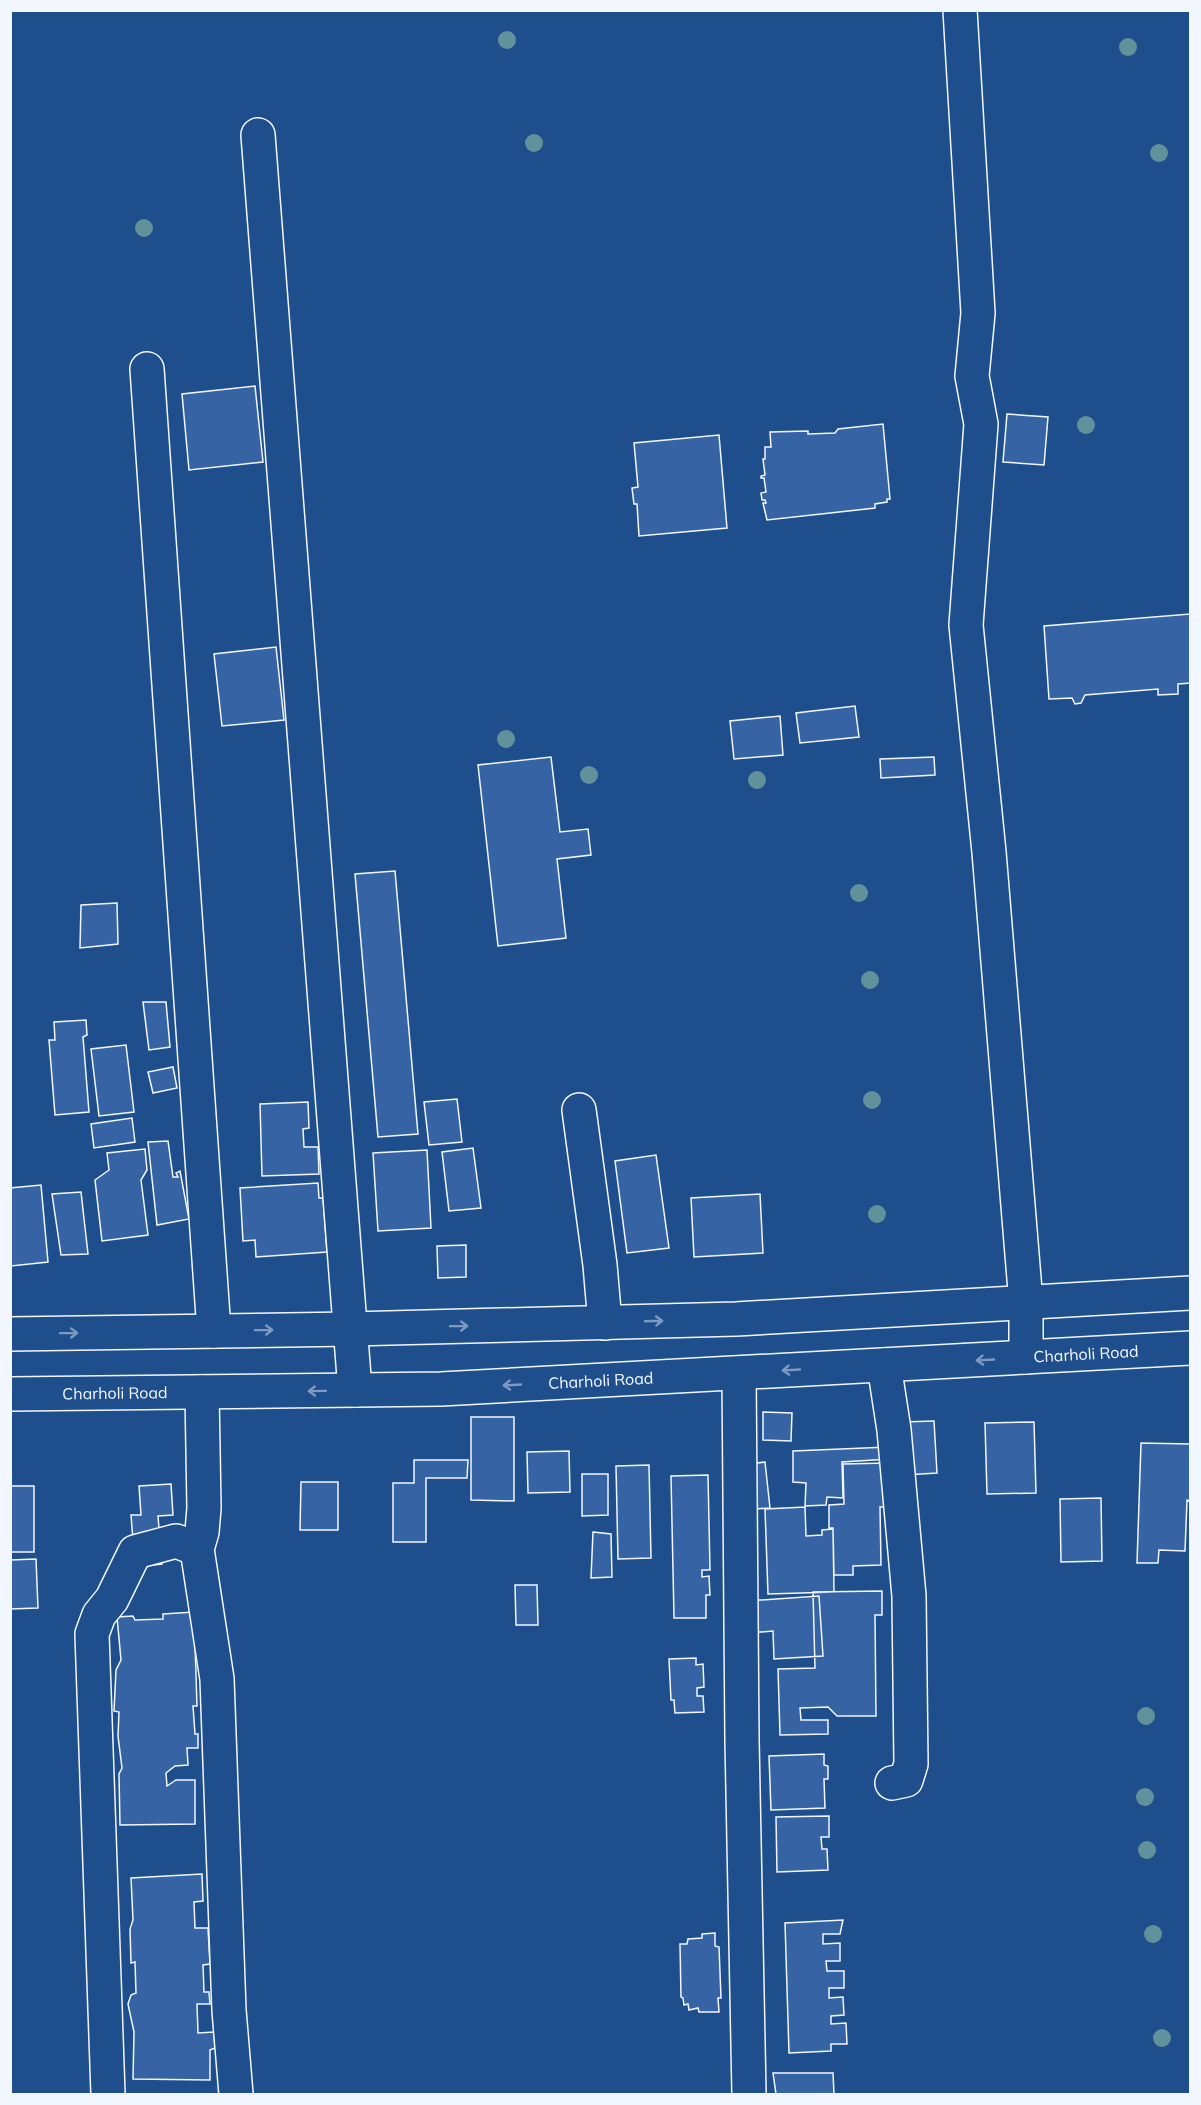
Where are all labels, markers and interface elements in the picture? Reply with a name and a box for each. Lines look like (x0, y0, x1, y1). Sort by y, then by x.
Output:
one-way arrow (643, 1316, 663, 1327)
one-way arrow (448, 1321, 468, 1332)
one-way arrow (253, 1324, 273, 1336)
one-way arrow (58, 1327, 78, 1339)
street label: Charholi Road (1033, 1341, 1139, 1367)
one-way arrow (976, 1354, 996, 1365)
one-way arrow (781, 1365, 801, 1376)
street label: Charholi Road (548, 1367, 654, 1393)
one-way arrow (503, 1380, 522, 1391)
street label: Charholi Road (62, 1382, 168, 1403)
one-way arrow (308, 1385, 328, 1397)

